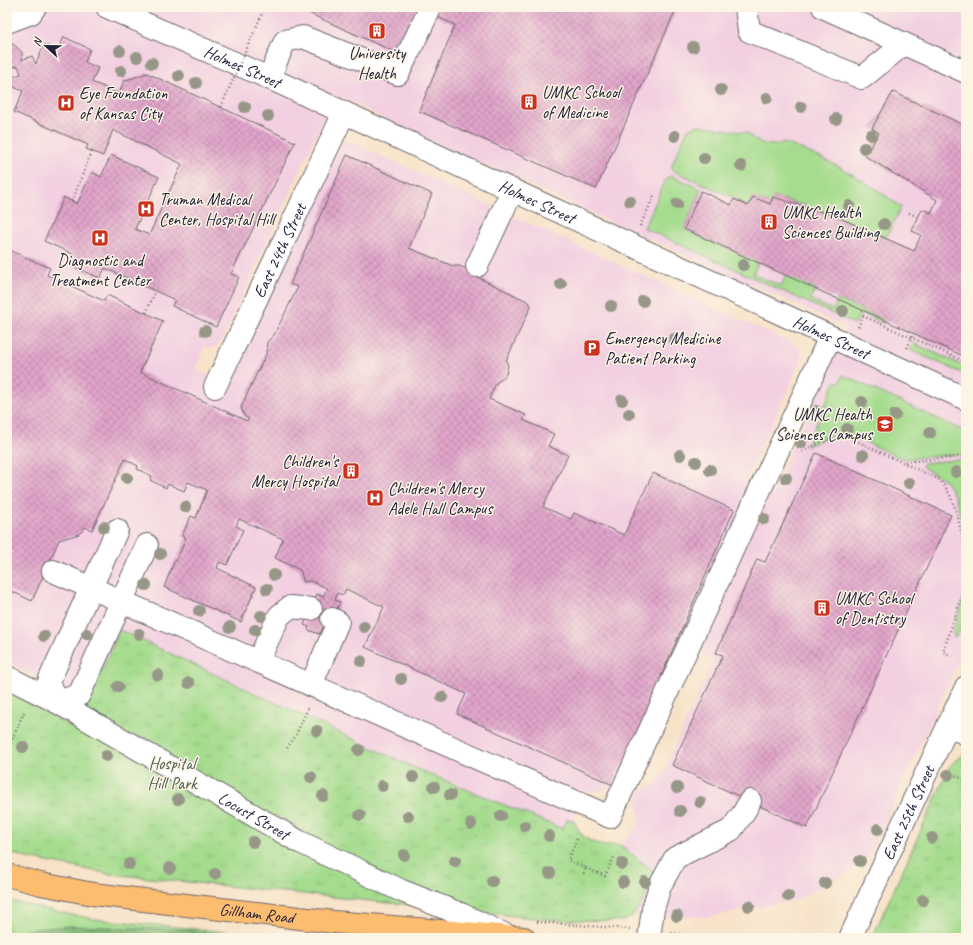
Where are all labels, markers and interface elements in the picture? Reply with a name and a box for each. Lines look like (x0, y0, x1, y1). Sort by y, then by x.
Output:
building icon: University Health (367, 21, 387, 41)
north arrow (26, 26, 66, 66)
text: N (29, 34, 45, 48)
street label: Holmes Street (201, 41, 286, 94)
place label: University Health (349, 43, 407, 84)
place label: UMKC School of Medicine (542, 82, 623, 123)
place label: Eye Foundation of Kansas City (79, 83, 168, 124)
building icon: UMKC School of Medicine (519, 92, 539, 112)
hospital icon: Eye Foundation of Kansas City (56, 93, 76, 113)
street label: Holmes Street (495, 175, 580, 229)
place label: Truman Medical Center, Hospital Hill (159, 189, 277, 230)
street label: East 24th Street (249, 198, 312, 301)
hospital icon: Truman Medical Center, Hospital Hill (136, 199, 156, 219)
place label: UMKC Health Sciences Building (782, 202, 881, 243)
building icon: UMKC Health Sciences Building (759, 212, 779, 232)
hospital icon: Diagnostic and Treatment Center (90, 228, 110, 248)
place label: Diagnostic and Treatment Center (49, 250, 153, 291)
street label: Holmes Street (790, 311, 875, 365)
place label: Emergency Medicine Patient Parking (605, 328, 722, 369)
parking icon: Emergency Medicine Patient Parking (582, 338, 602, 358)
place label: UMKC Health Sciences Campus (776, 404, 874, 445)
school or university icon: UMKC Health Sciences Campus (875, 414, 895, 434)
place label: Children's Mercy Hospital (251, 451, 341, 492)
building icon: Children's Mercy Hospital (341, 461, 361, 481)
place label: Children's Mercy Adele Hall Campus (388, 478, 494, 519)
hospital icon: Children's Mercy Adele Hall Campus (365, 488, 385, 508)
place label: UMKC School of Dentistry (835, 588, 916, 629)
building icon: UMKC School of Dentistry (812, 598, 832, 618)
park label: Hospital Hill Park (148, 753, 198, 794)
street label: East 25th Street (878, 760, 940, 863)
street label: Locust Street (214, 787, 295, 846)
street label: Gillham Road (218, 899, 298, 929)

